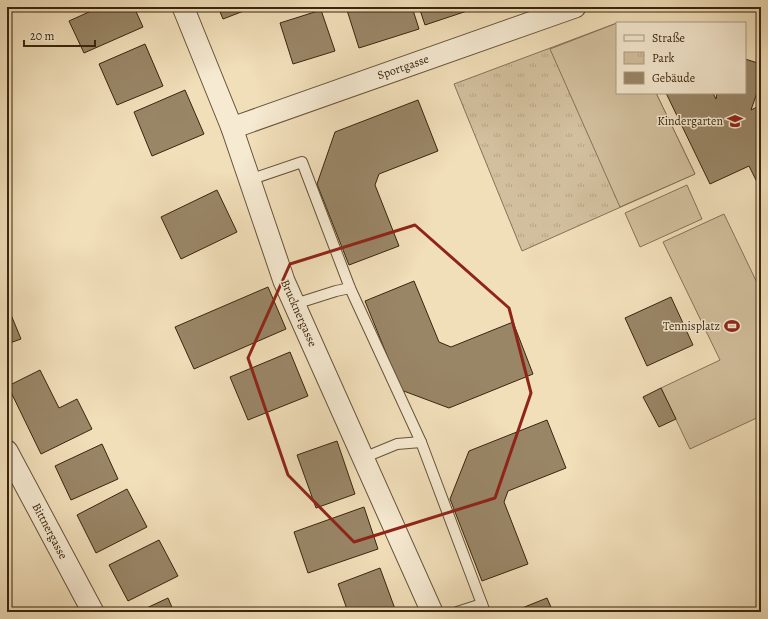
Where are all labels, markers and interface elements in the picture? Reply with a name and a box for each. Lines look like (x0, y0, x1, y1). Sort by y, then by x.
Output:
scale bar (24, 22, 95, 48)
legend (616, 22, 746, 94)
text: 20 m (30, 28, 54, 44)
text: Straße (652, 30, 685, 46)
text: Park (652, 50, 675, 66)
street label: Sportgasse (375, 51, 431, 83)
text: Gebäude (652, 70, 695, 86)
school or university icon: Kindergarten (726, 112, 744, 130)
place label: Kindergarten (657, 113, 723, 129)
street label: Brucknergasse (277, 277, 321, 349)
sports icon: Tennisplatz (723, 317, 741, 335)
place label: Tennisplatz (663, 318, 720, 334)
street label: Bittnergasse (29, 500, 71, 562)

